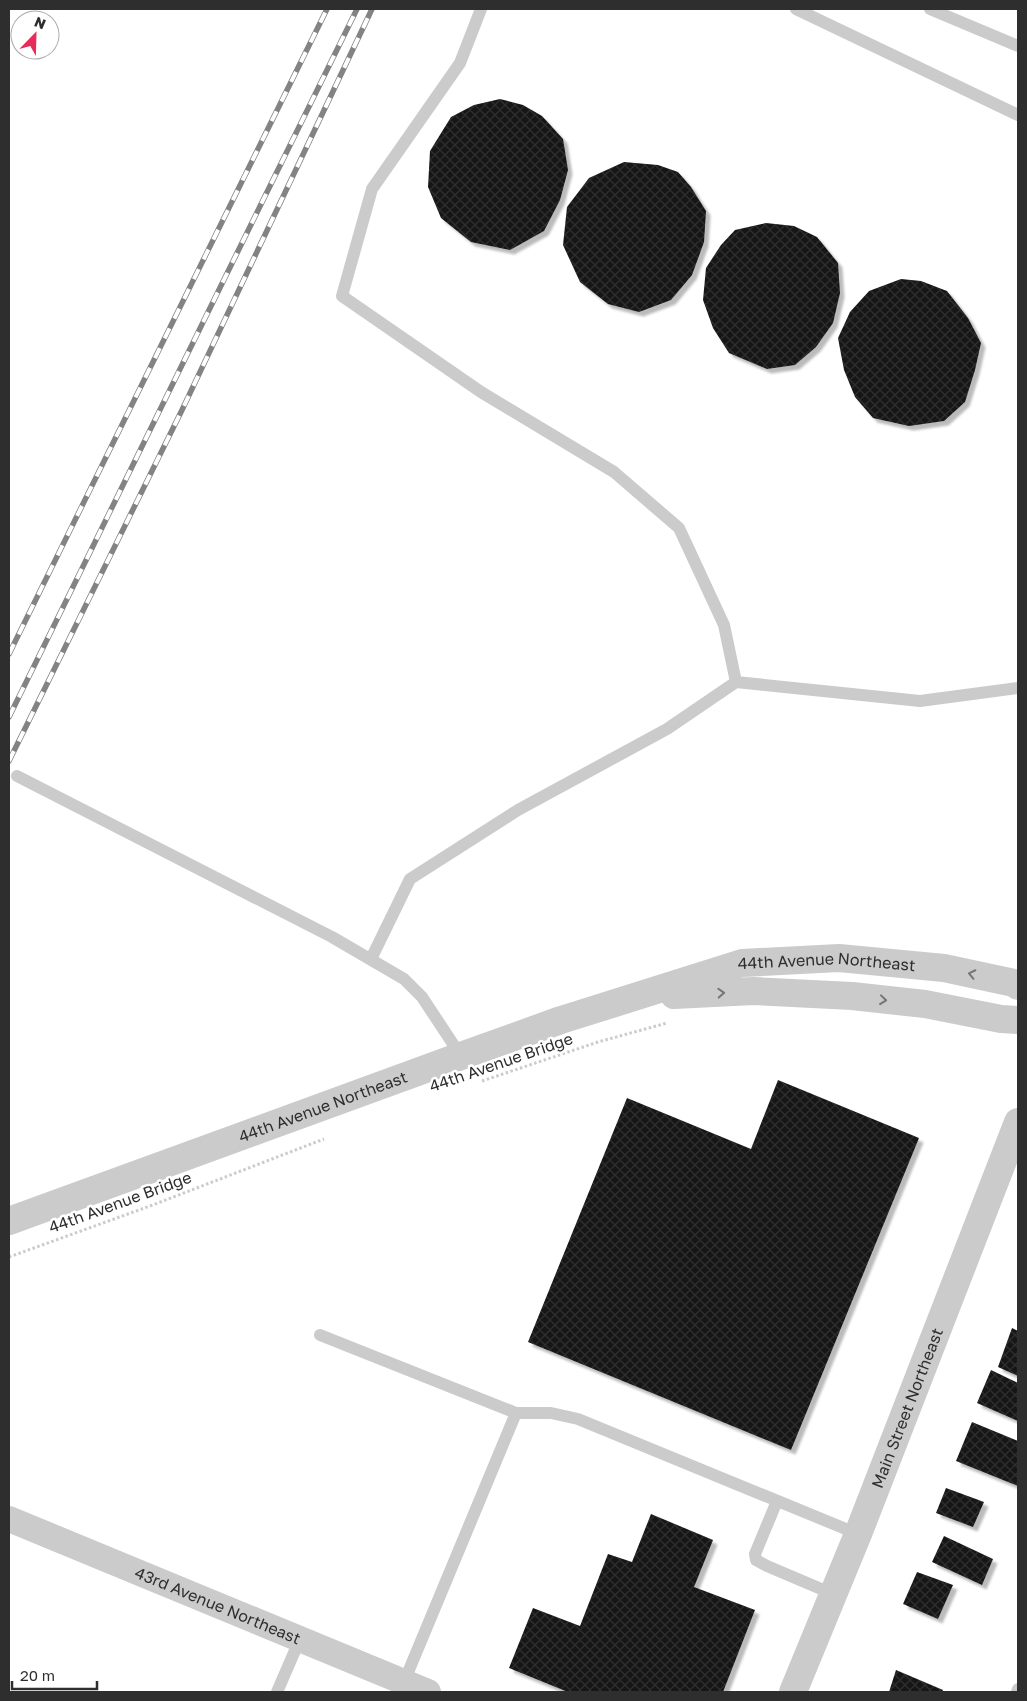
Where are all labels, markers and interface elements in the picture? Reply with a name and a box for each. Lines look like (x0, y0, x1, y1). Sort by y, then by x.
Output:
north arrow (10, 10, 60, 60)
text: N (32, 13, 48, 32)
street label: 44th Avenue Northeast (737, 948, 916, 975)
one-way arrow (967, 969, 976, 979)
one-way arrow (717, 987, 725, 998)
one-way arrow (879, 994, 887, 1005)
street label: 44th Avenue Bridge (427, 1028, 575, 1096)
street label: 44th Avenue Northeast (236, 1067, 410, 1146)
street label: 44th Avenue Bridge (46, 1167, 194, 1237)
street label: Main Street Northeast (867, 1325, 947, 1491)
street label: 43rd Avenue Northeast (132, 1562, 304, 1648)
scale bar (12, 1658, 98, 1690)
text: 20 m (20, 1666, 55, 1684)

